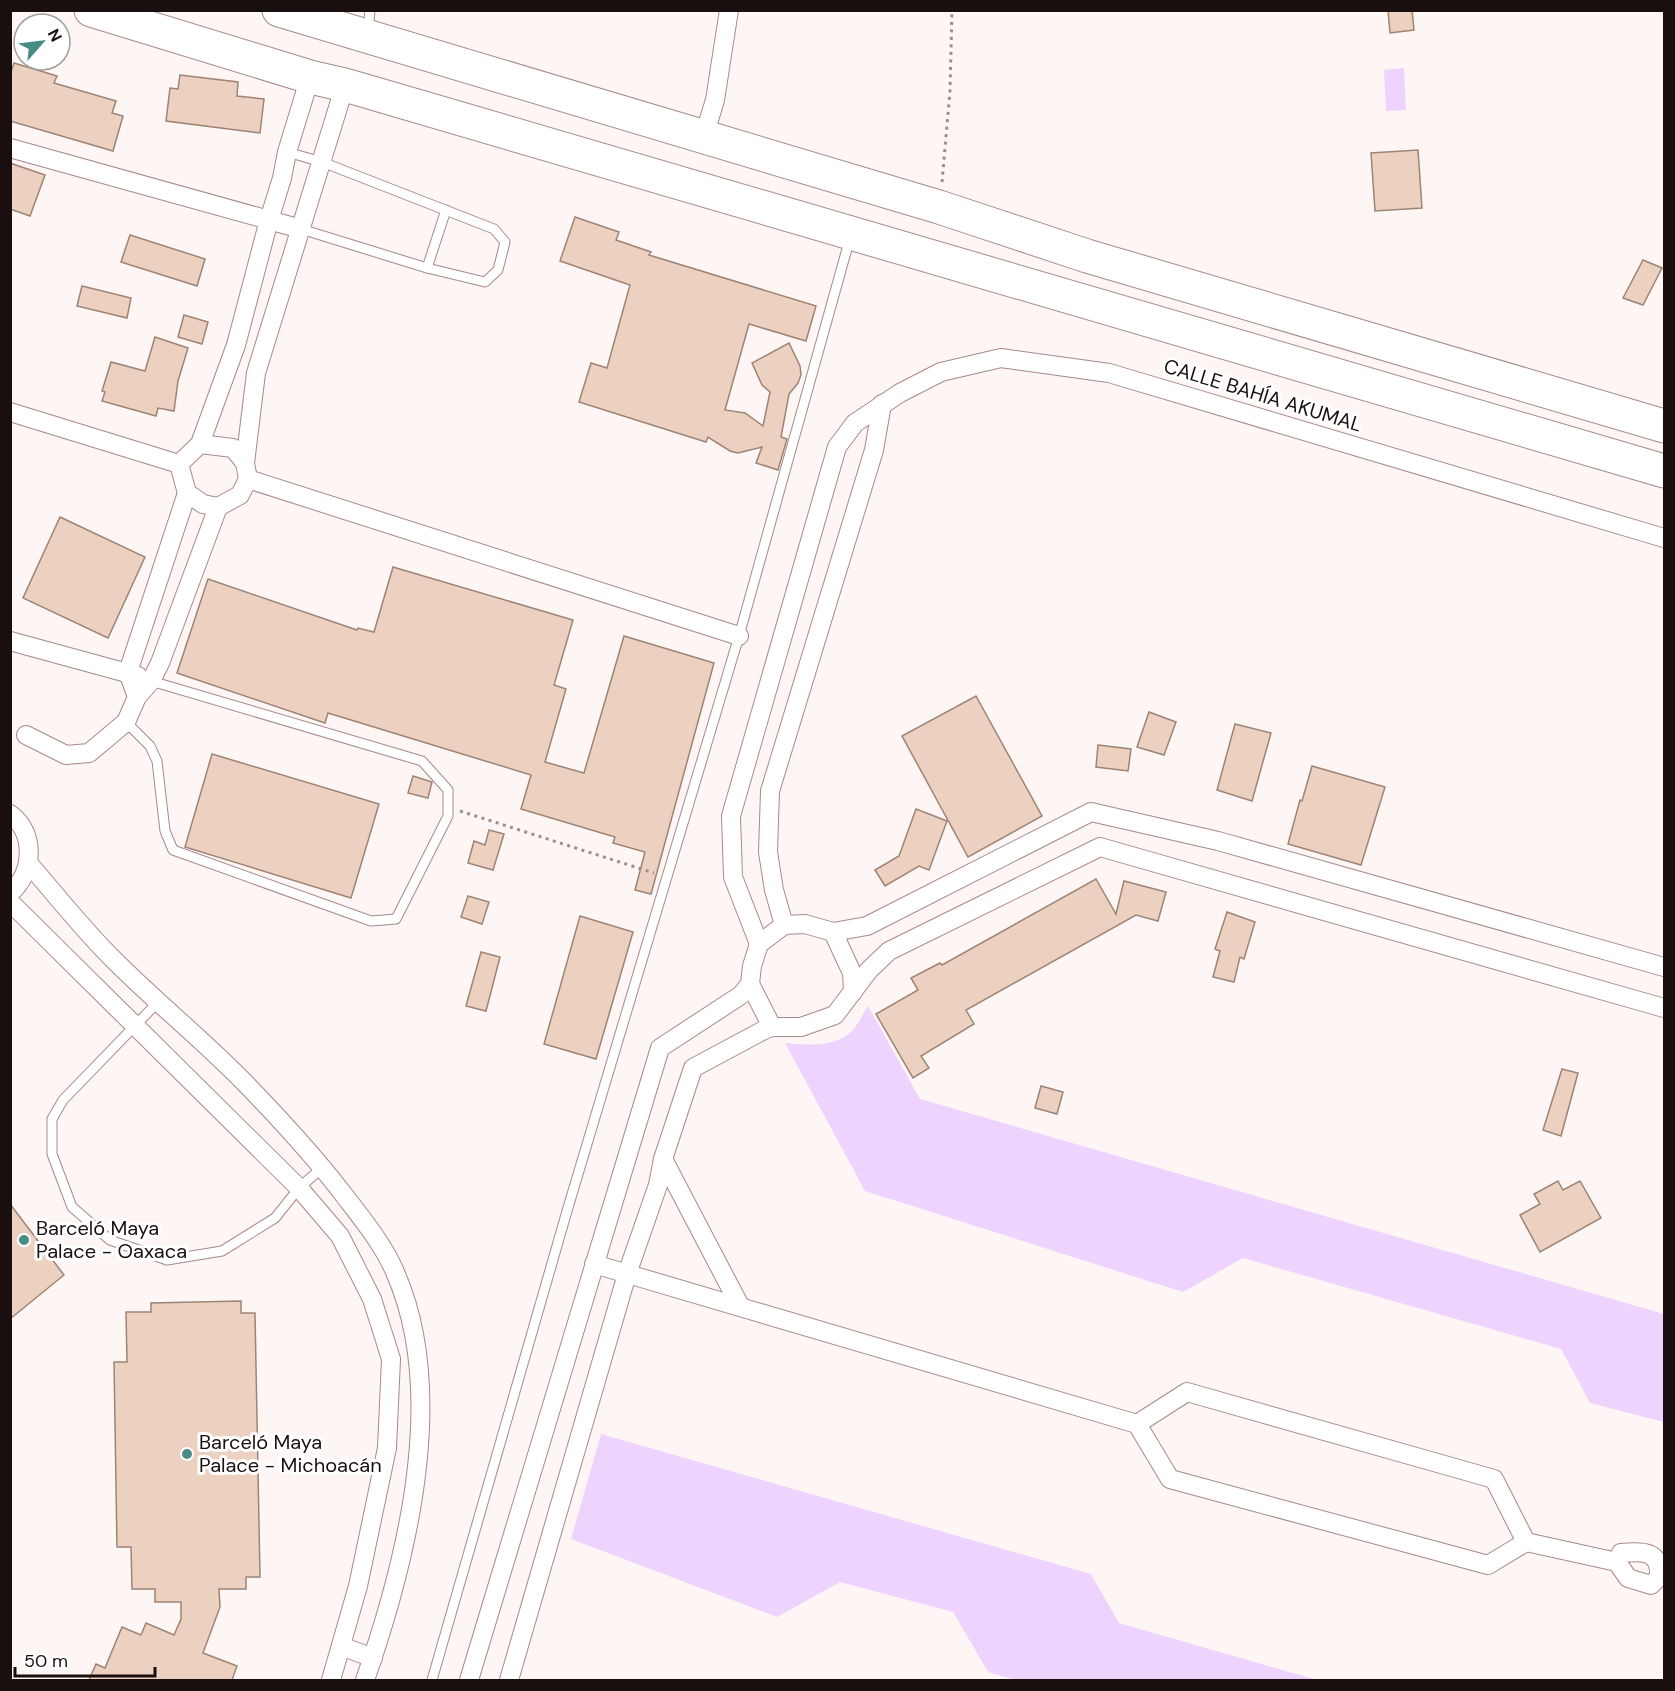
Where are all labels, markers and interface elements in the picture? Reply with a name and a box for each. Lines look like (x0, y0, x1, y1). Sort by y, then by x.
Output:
north arrow (12, 12, 72, 72)
text: N (43, 25, 67, 45)
street label: CALLE BAHÍA AKUMAL (1161, 352, 1365, 438)
place label: Barceló Maya Palace - Oaxaca (36, 1215, 187, 1264)
marker: Barceló Maya Palace - Oaxaca (17, 1233, 31, 1247)
place label: Barceló Maya Palace - Michoacán (199, 1429, 382, 1478)
marker: Barceló Maya Palace - Michoacán (180, 1447, 194, 1461)
scale bar (15, 1640, 154, 1678)
text: 50 m (24, 1649, 68, 1673)

